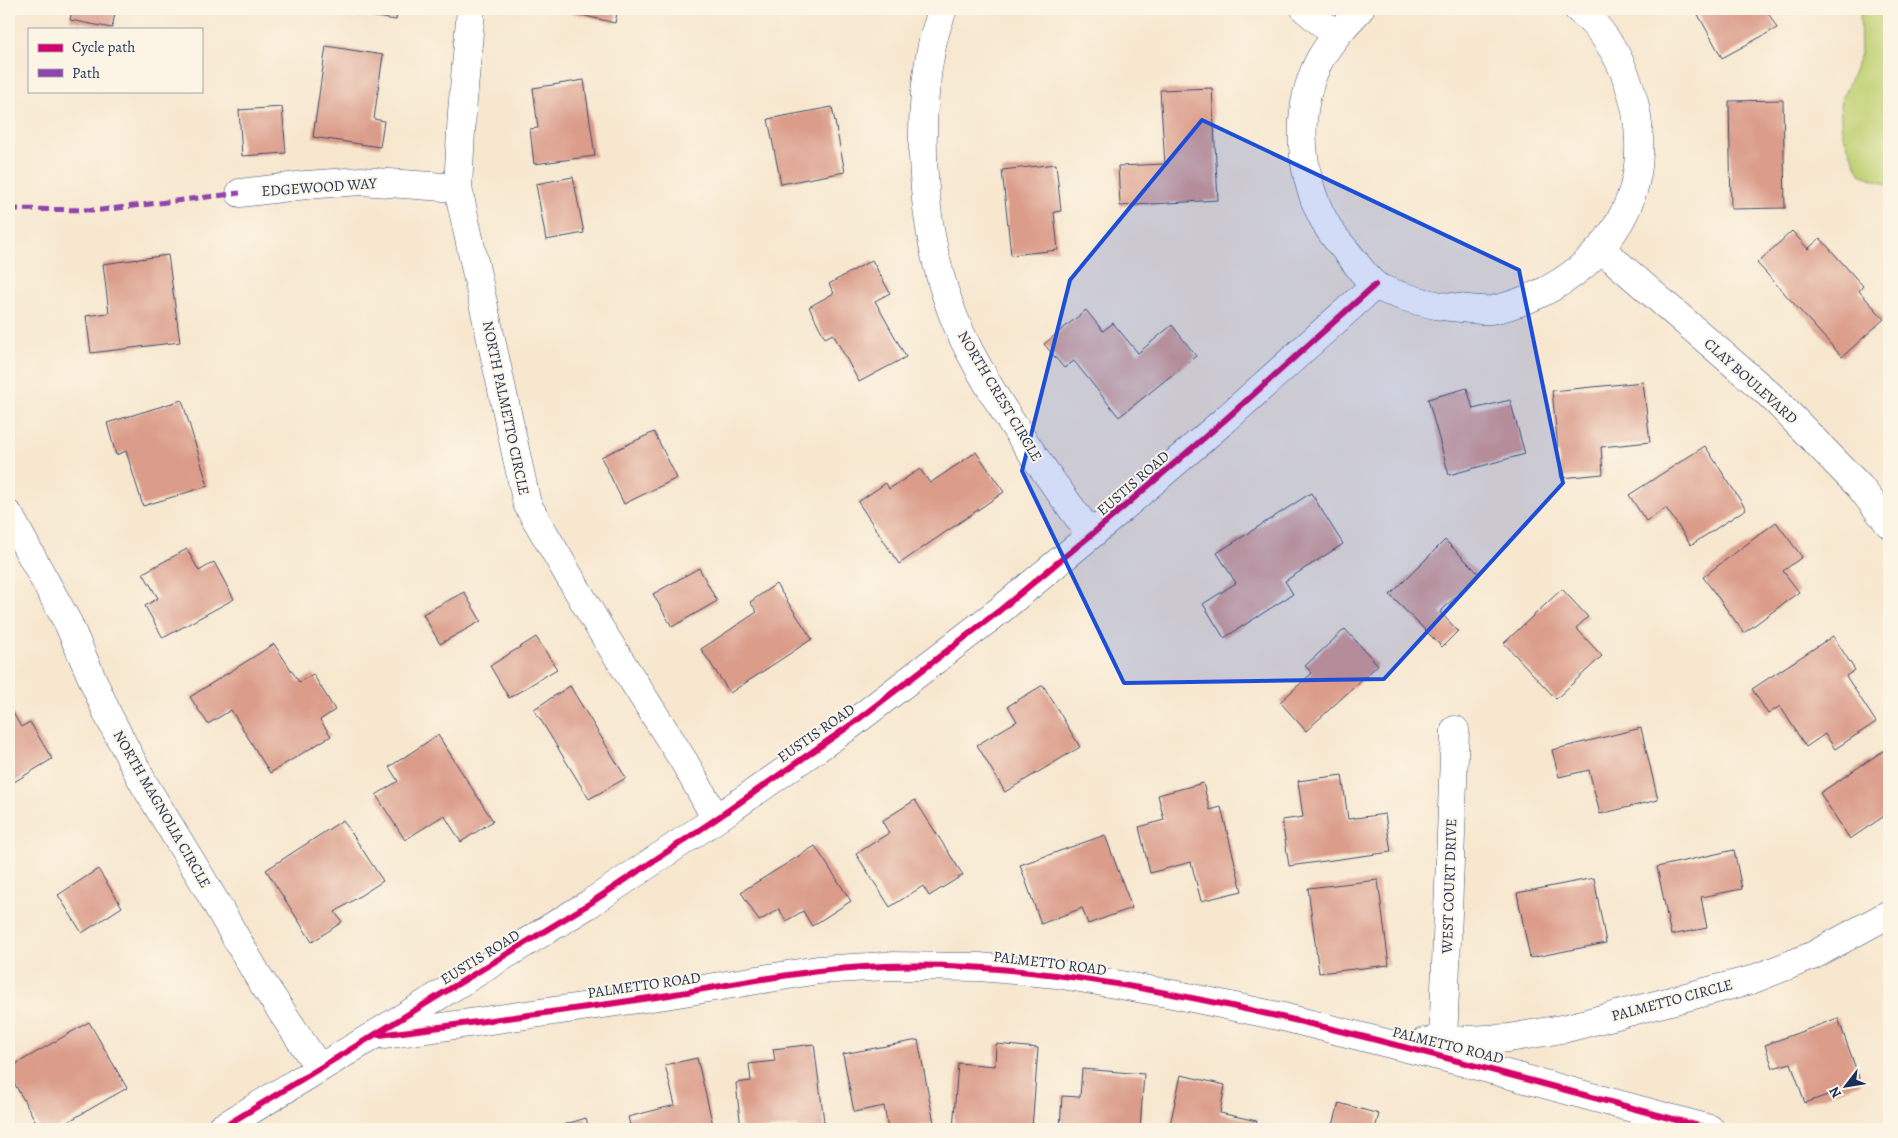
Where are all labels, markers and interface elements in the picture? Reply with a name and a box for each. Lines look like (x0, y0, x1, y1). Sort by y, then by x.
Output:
legend (28, 28, 202, 92)
text: Cycle path (72, 37, 135, 57)
text: Path (72, 63, 100, 83)
street label: EDGEWOOD WAY (261, 173, 378, 201)
street label: NORTH PALMETTO CIRCLE (478, 319, 534, 497)
street label: NORTH CREST CIRCLE (953, 327, 1047, 465)
street label: CLAY BOULEVARD (1700, 334, 1802, 428)
street label: EUSTIS ROAD (1092, 446, 1174, 520)
street label: EUSTIS ROAD (773, 699, 859, 767)
street label: NORTH MAGNOLIA CIRCLE (109, 727, 215, 891)
street label: WEST COURT DRIVE (1437, 818, 1461, 955)
street label: EUSTIS ROAD (436, 925, 524, 989)
street label: PALMETTO ROAD (992, 946, 1108, 980)
street label: PALMETTO ROAD (586, 967, 702, 1003)
street label: PALMETTO CIRCLE (1609, 974, 1735, 1026)
street label: PALMETTO ROAD (1390, 1021, 1506, 1069)
north arrow (1820, 1060, 1870, 1110)
text: N (1825, 1083, 1846, 1102)

